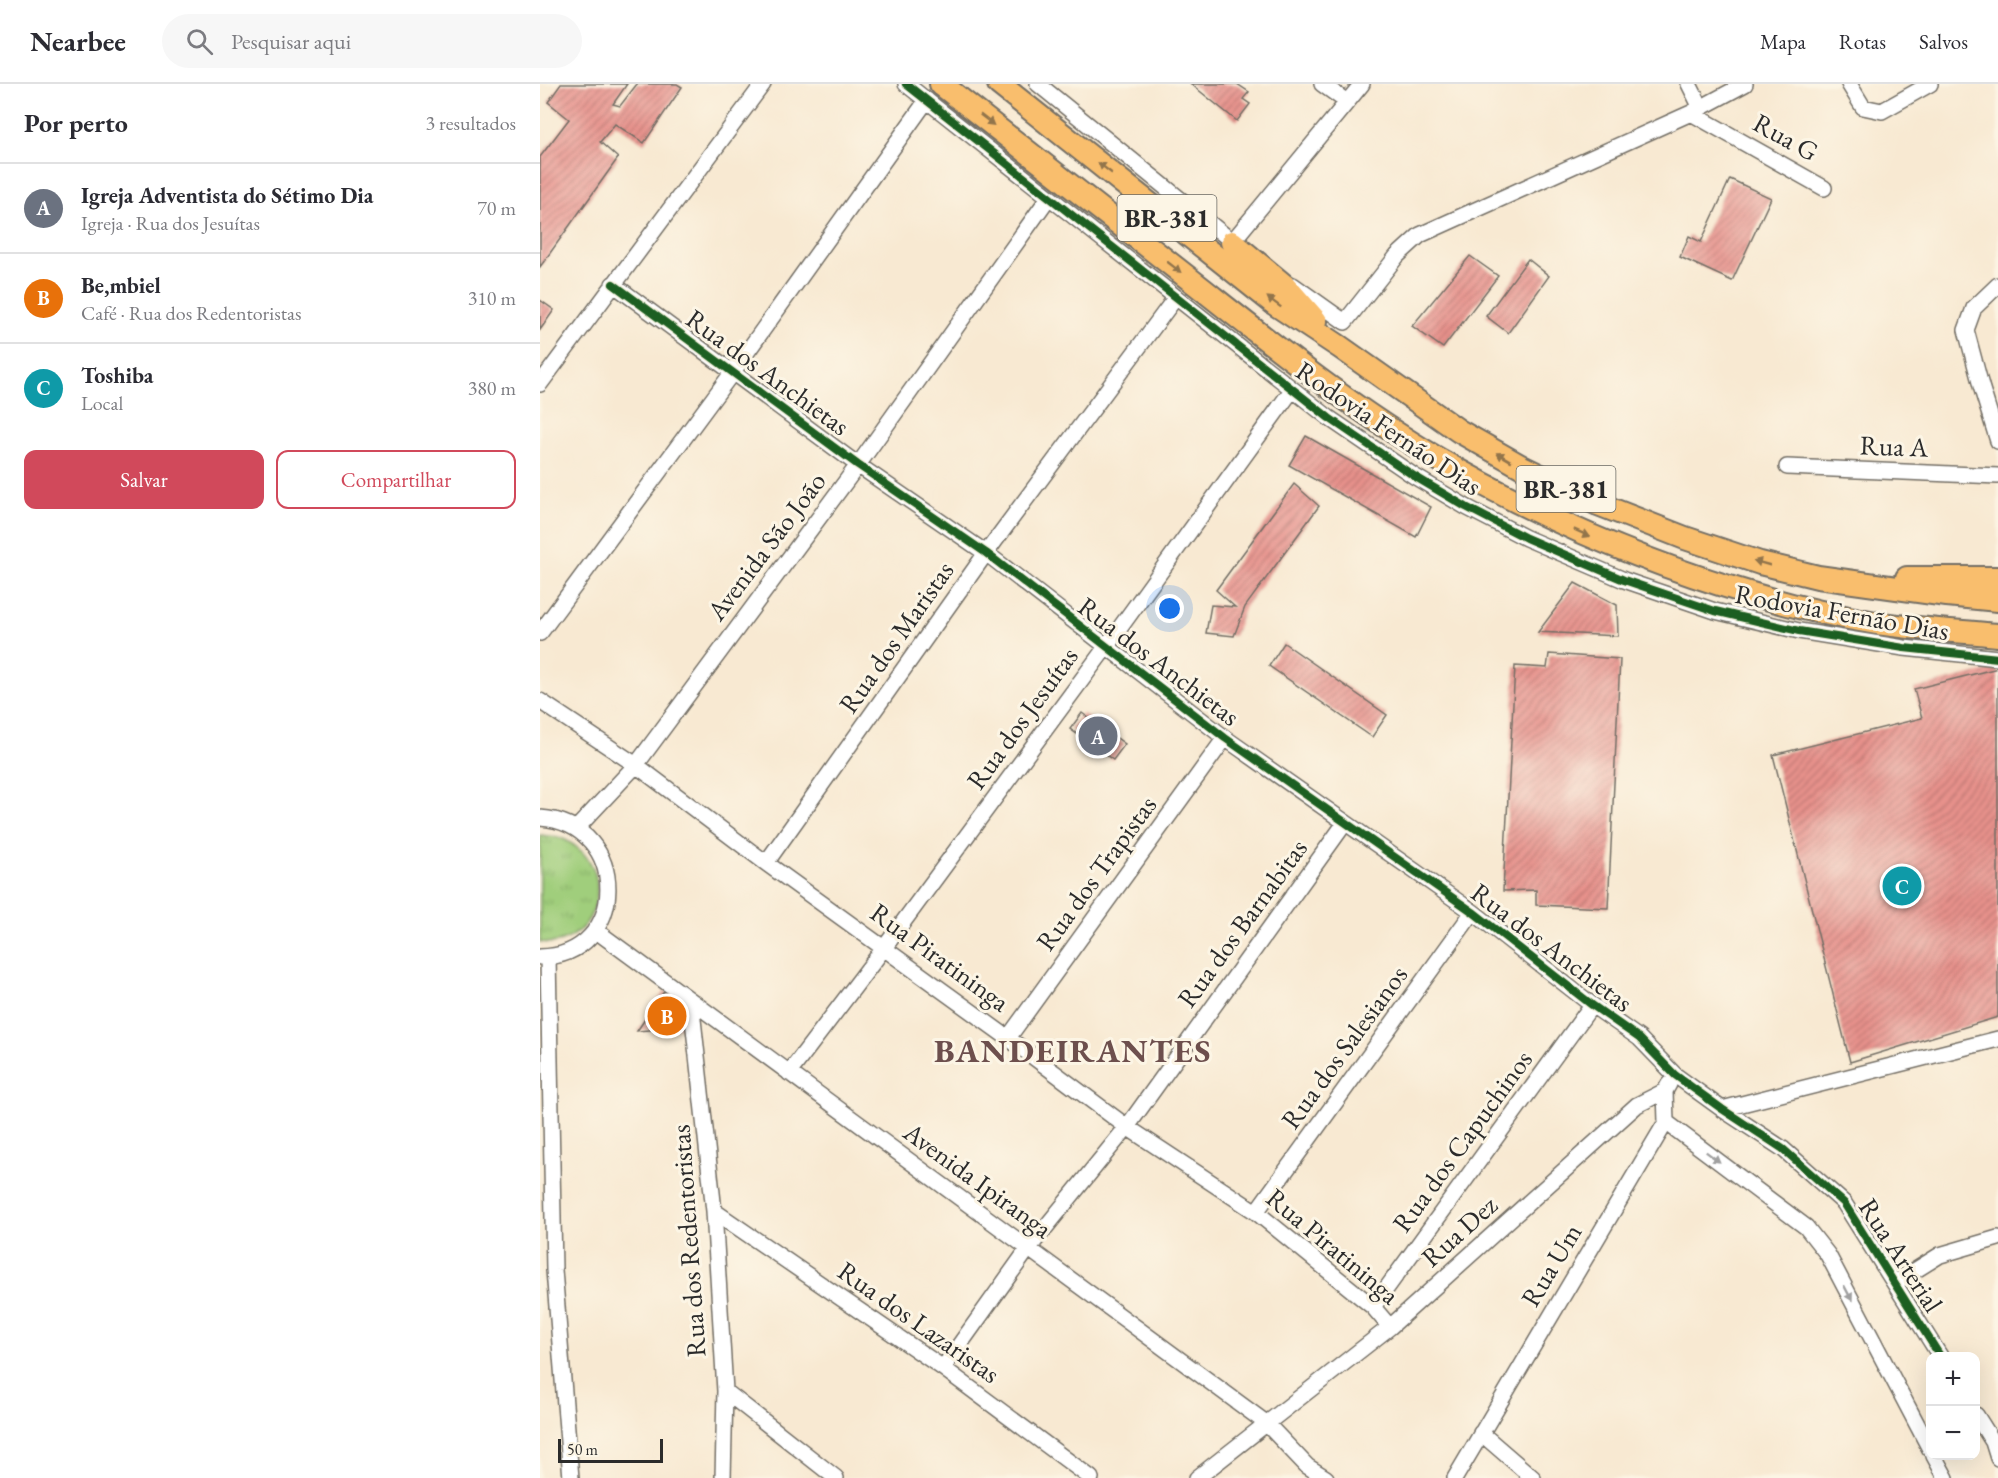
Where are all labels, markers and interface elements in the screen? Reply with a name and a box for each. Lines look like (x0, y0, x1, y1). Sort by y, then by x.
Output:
search box (162, 14, 582, 68)
text: Nearbee (30, 23, 126, 59)
icon: search (183, 25, 216, 58)
text: Pesquisar aqui (231, 27, 351, 56)
text: Mapa (1760, 28, 1806, 55)
text: Rotas (1839, 28, 1886, 55)
text: Salvos (1919, 28, 1968, 55)
street label: Rua G (1747, 105, 1825, 169)
text: Por perto (24, 106, 128, 140)
text: 3 resultados (425, 110, 516, 136)
one-way arrow (979, 114, 995, 127)
one-way arrow (1097, 163, 1112, 175)
text: Igreja Adventista do Sétimo Dia (81, 181, 373, 210)
text: A (36, 195, 51, 221)
text: 70 m (477, 195, 516, 221)
road number: BR-381 (1118, 195, 1216, 241)
text: Igreja · Rua dos Jesuítas (81, 210, 260, 236)
one-way arrow (1166, 260, 1181, 272)
text: Be,mbiel (81, 271, 161, 300)
text: B (37, 285, 50, 311)
text: 310 m (468, 285, 516, 311)
one-way arrow (1266, 296, 1282, 308)
text: Café · Rua dos Redentoristas (81, 300, 301, 326)
street label: Rua dos Anchietas (679, 301, 857, 443)
street label: Rodovia Fernão Dias (1289, 353, 1489, 503)
text: Toshiba (81, 361, 153, 390)
text: C (36, 375, 51, 401)
text: 380 m (468, 375, 516, 401)
text: Local (81, 390, 123, 416)
street label: Rua A (1859, 427, 1929, 465)
button: Salvar (24, 450, 264, 509)
button: Compartilhar (276, 450, 516, 509)
one-way arrow (1495, 452, 1512, 462)
street label: Avenida São João (698, 465, 833, 628)
road number: BR-381 (1516, 466, 1616, 512)
one-way arrow (1573, 528, 1591, 538)
street label: Rua dos Maristas (831, 554, 961, 720)
one-way arrow (1753, 558, 1771, 567)
street label: Rodovia Fernão Dias (1732, 576, 1952, 648)
street label: Rua dos Anchietas (1071, 589, 1247, 733)
your location (1155, 594, 1184, 623)
street label: Rua dos Jesuítas (958, 640, 1086, 796)
pin: A (1078, 714, 1118, 758)
street label: Rua dos Trapistas (1028, 789, 1164, 957)
street label: Rua dos Barnabitas (1169, 832, 1315, 1014)
pin: C (1882, 864, 1922, 908)
street label: Rua dos Anchietas (1464, 875, 1640, 1019)
street label: Rua Piratininga (863, 895, 1017, 1019)
street label: Rua dos Salesianos (1273, 958, 1415, 1136)
pin: B (648, 994, 686, 1038)
district label: BANDEIRANTES (934, 1029, 1212, 1072)
street label: Rua dos Capuchinos (1384, 1043, 1540, 1239)
street label: Avenida Ipiranga (896, 1114, 1059, 1246)
street label: Rua dos Redentoristas (662, 1124, 714, 1358)
one-way arrow (1705, 1151, 1721, 1163)
street label: Rua Piratininga (1259, 1180, 1407, 1312)
street label: Rua Dez (1414, 1187, 1505, 1274)
street label: Rua Arterial (1851, 1191, 1951, 1319)
street label: Rua Um (1513, 1217, 1589, 1313)
street label: Rua dos Lazaristas (831, 1253, 1007, 1391)
one-way arrow (1843, 1285, 1853, 1302)
map controls (1926, 1352, 1980, 1460)
button: + (1926, 1352, 1980, 1406)
button: − (1926, 1406, 1980, 1460)
scale bar (558, 1436, 663, 1464)
text: 50 m (567, 1439, 598, 1460)

